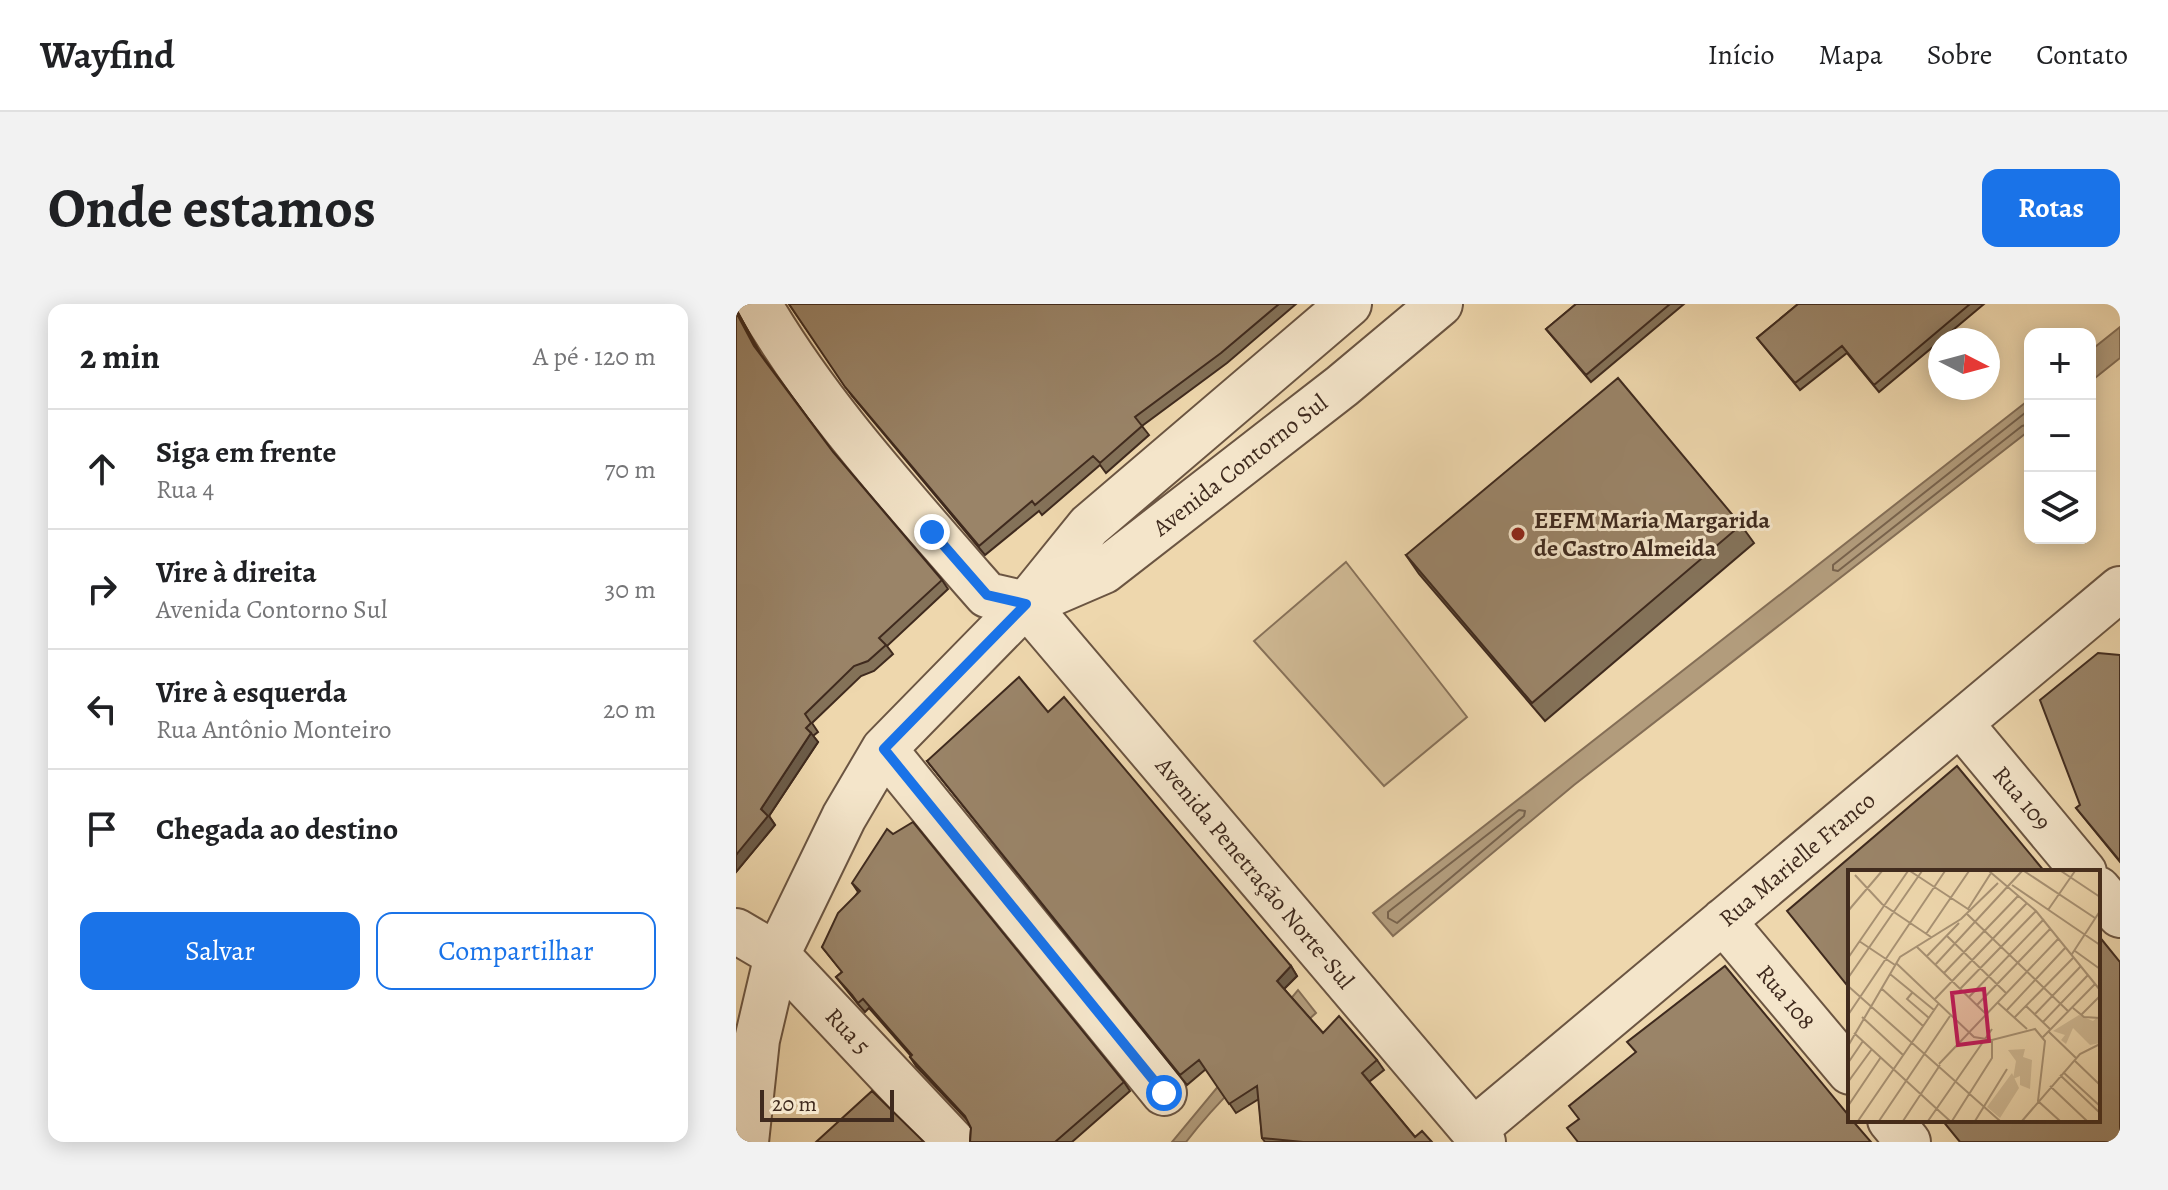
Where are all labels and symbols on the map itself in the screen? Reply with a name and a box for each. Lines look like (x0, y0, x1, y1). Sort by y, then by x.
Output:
north arrow (1928, 328, 2000, 400)
street label: Avenida Contorno Sul (1145, 387, 1334, 544)
place label: EEFM Maria Margarida de Castro Almeida (1534, 504, 1771, 564)
route end (914, 514, 950, 550)
marker: EEFM Maria Margarida de Castro Almeida (1509, 525, 1527, 543)
street label: Avenida Penetração Norte-Sul (1148, 750, 1362, 996)
street label: Rua 109 (1986, 759, 2058, 837)
street label: Rua Marielle Franco (1712, 784, 1882, 934)
inset map (1848, 870, 2100, 1122)
street label: Rua 108 (1749, 958, 1823, 1036)
street label: Rua 5 (818, 1001, 878, 1061)
route start (1146, 1075, 1182, 1111)
scale bar (760, 1086, 894, 1122)

